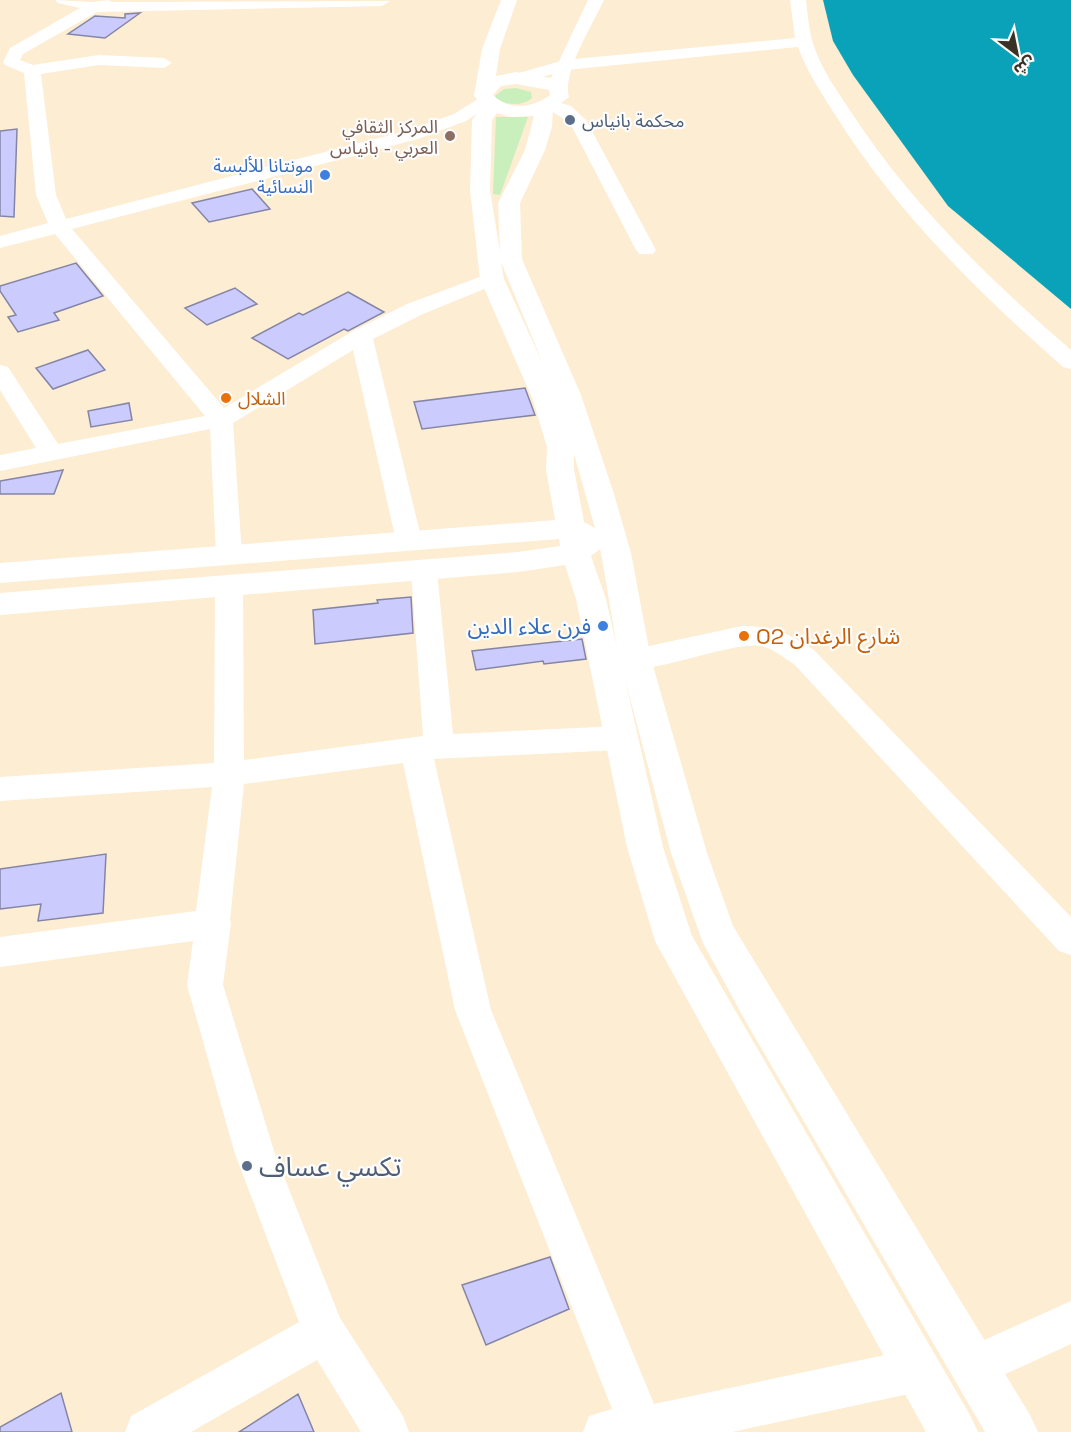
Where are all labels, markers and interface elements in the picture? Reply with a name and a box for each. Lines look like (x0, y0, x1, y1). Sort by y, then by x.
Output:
north arrow (987, 24, 1047, 84)
text: ش (1010, 52, 1040, 81)
place label: محكمة بانياس (582, 109, 684, 132)
marker: محكمة بانياس (563, 113, 577, 127)
place label: المركز الثقافي العربي - بانياس (330, 115, 438, 161)
marker: المركز الثقافي العربي - بانياس (443, 129, 457, 143)
place label: مونتانا للألبسة النسائية (213, 154, 313, 198)
marker: مونتانا للألبسة النسائية (318, 168, 332, 182)
place label: الشلال (238, 387, 286, 410)
marker: الشلال (219, 391, 233, 405)
place label: فرن علاء الدين (467, 612, 591, 640)
marker: فرن علاء الدين (596, 619, 610, 633)
place label: O2 شارع الرغدان (756, 622, 900, 653)
marker: O2 شارع الرغدان (737, 629, 751, 643)
place label: تكسي عساف (259, 1149, 402, 1187)
marker: تكسي عساف (240, 1159, 254, 1173)

